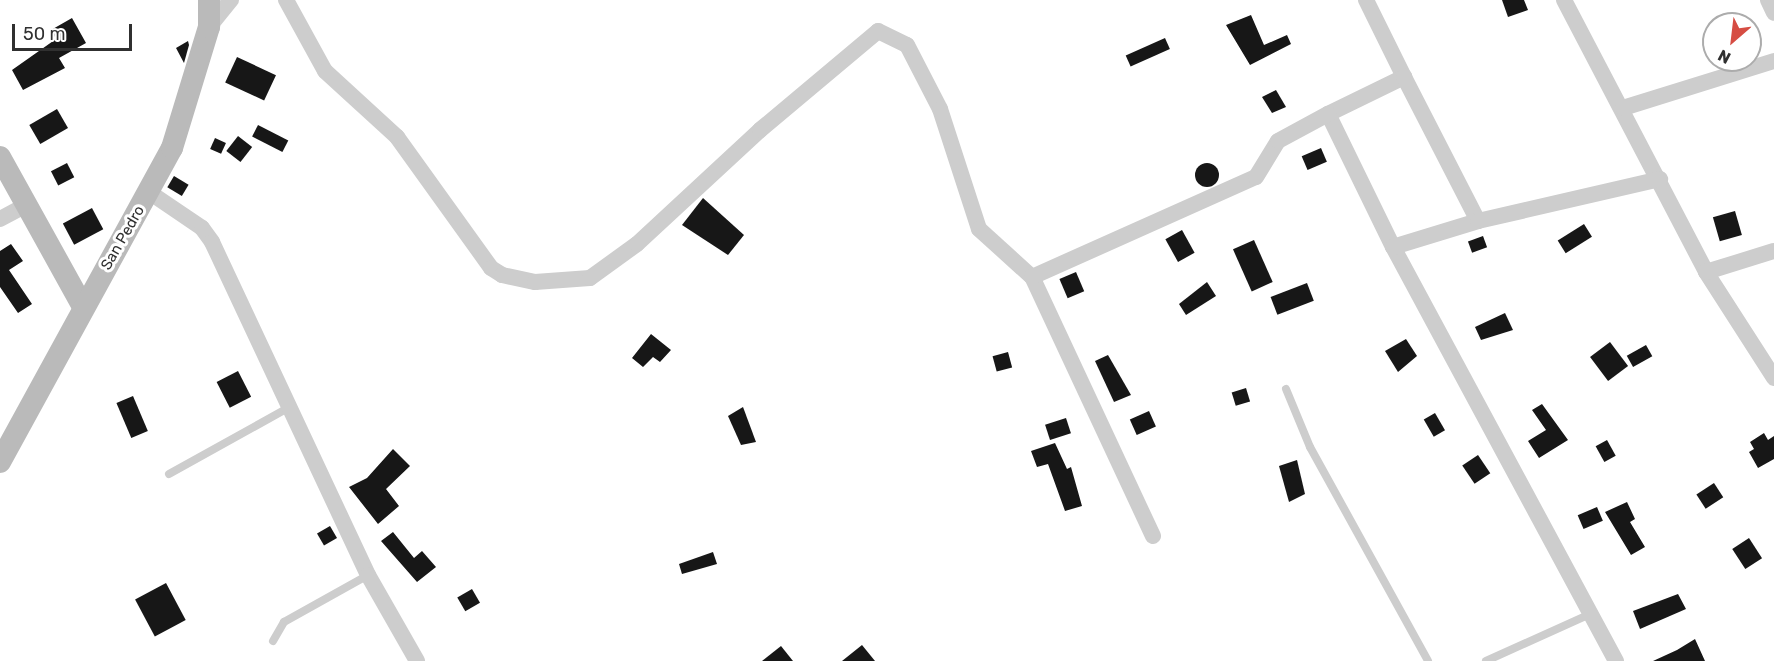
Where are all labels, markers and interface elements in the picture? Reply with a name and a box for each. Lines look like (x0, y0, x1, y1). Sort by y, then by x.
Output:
scale bar (15, 12, 135, 50)
north arrow (1702, 12, 1762, 72)
text: 50 m (23, 23, 66, 45)
text: N (1715, 45, 1734, 68)
street label: San Pedro (97, 203, 149, 273)

